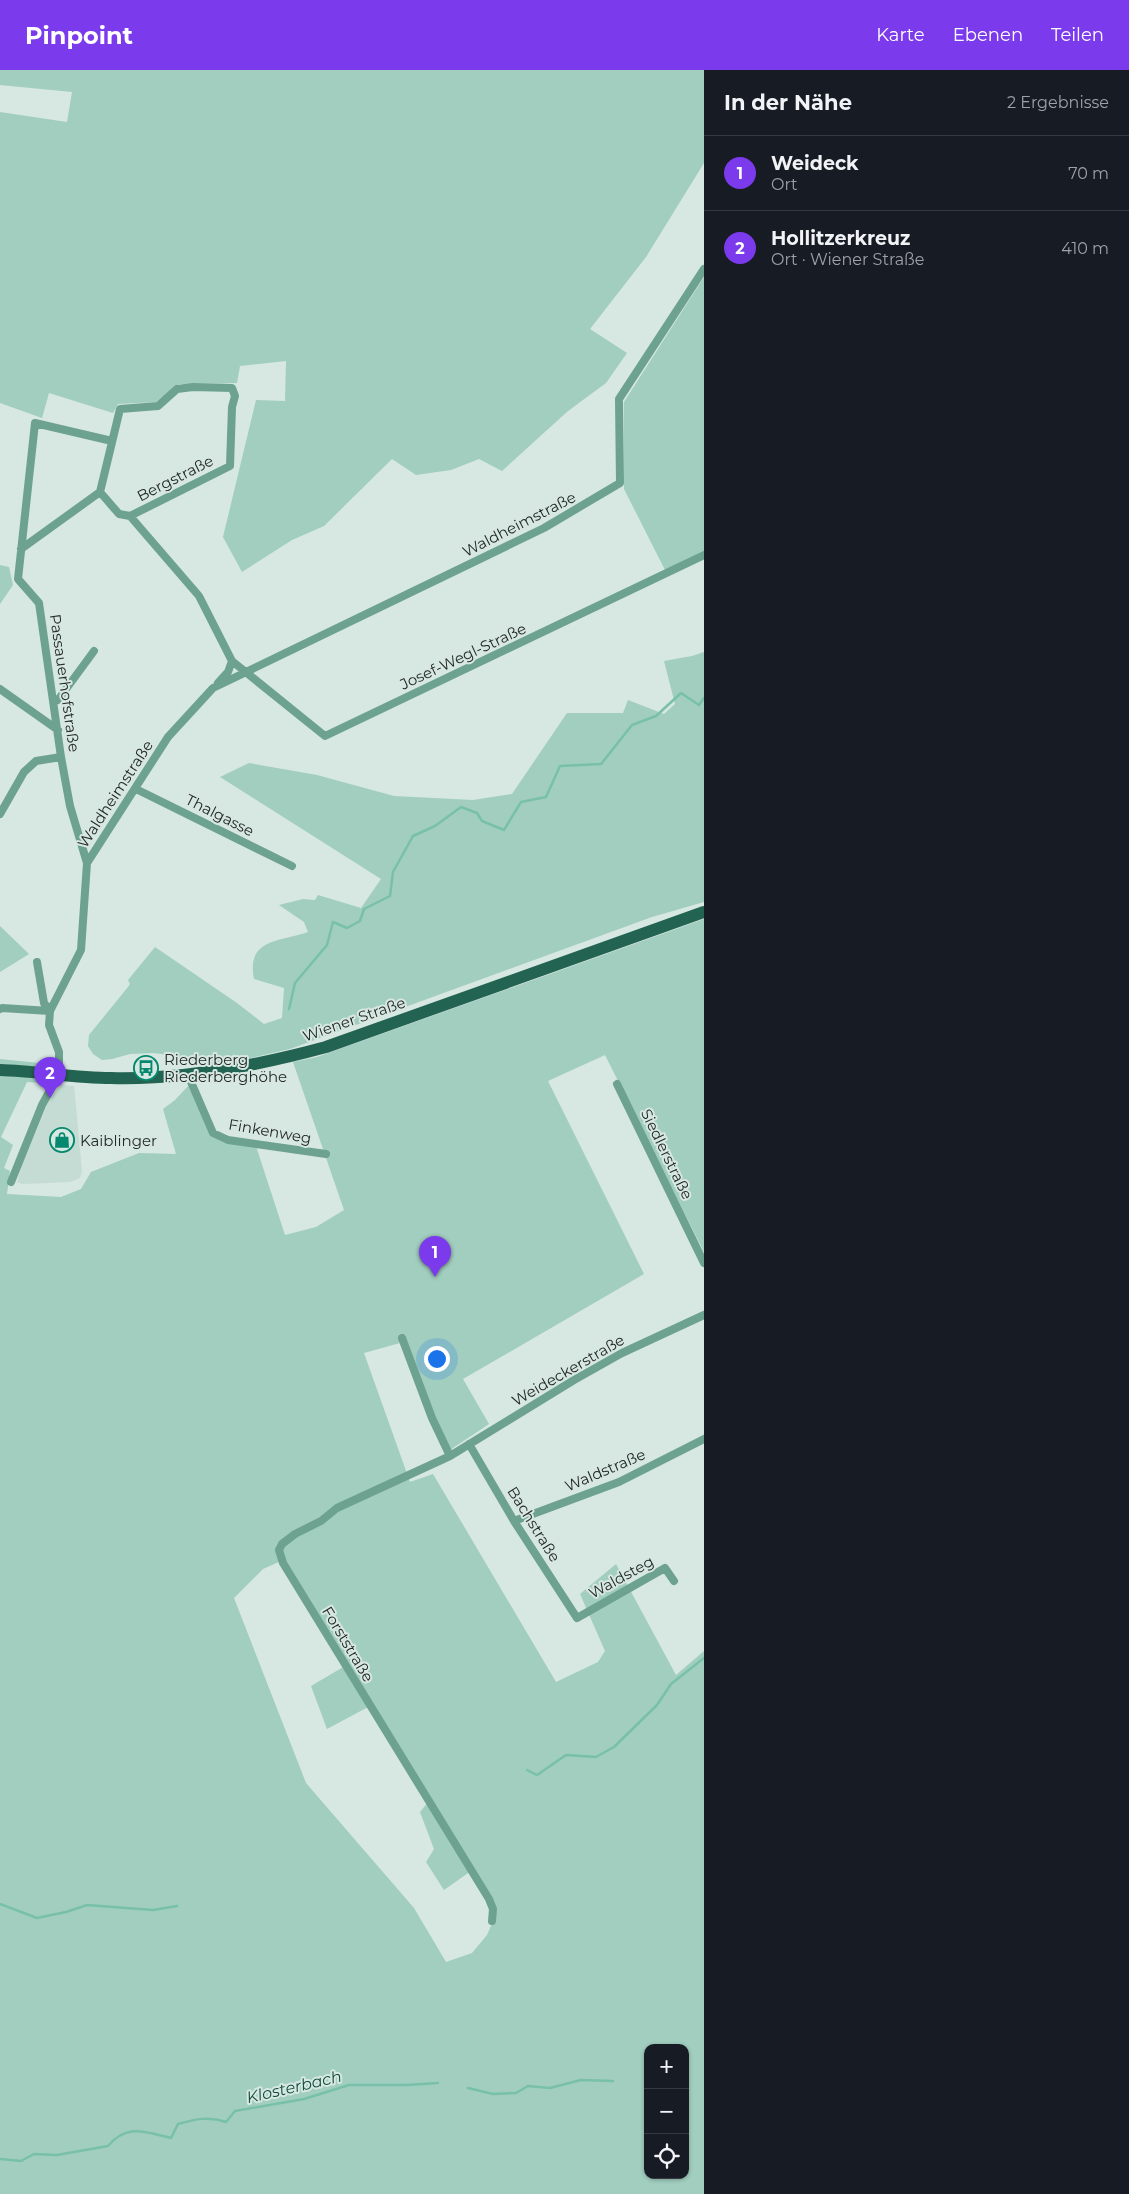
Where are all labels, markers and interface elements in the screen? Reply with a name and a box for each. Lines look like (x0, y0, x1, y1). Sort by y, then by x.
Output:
text: Pinpoint (25, 21, 133, 50)
text: Karte (876, 24, 925, 46)
text: Ebenen (953, 24, 1023, 46)
text: Teilen (1051, 24, 1104, 46)
text: In der Nähe (724, 90, 852, 115)
text: 2 Ergebnisse (1007, 93, 1109, 112)
text: Weideck (771, 152, 859, 175)
text: 1 (737, 164, 743, 183)
text: 70 m (1068, 164, 1109, 183)
text: Ort (771, 175, 798, 194)
text: Hollitzerkreuz (771, 227, 910, 250)
text: 2 (735, 239, 745, 258)
text: 410 m (1061, 239, 1109, 258)
text: Ort · Wiener Straße (771, 250, 924, 269)
street label: Bergstraße (134, 451, 216, 505)
street label: Waldheimstraße (459, 487, 579, 561)
street label: Passauerhofstraße (46, 613, 84, 753)
street label: Josef-Wegl-Straße (396, 618, 529, 694)
street label: Waldheimstraße (73, 736, 157, 852)
street label: Thalgasse (183, 790, 257, 840)
street label: Wiener Straße (300, 993, 408, 1045)
place label: Riederberg Riederberghöhe (164, 1050, 287, 1086)
bus stop icon: Riederberg Riederberghöhe (133, 1055, 159, 1081)
pin: 2 (34, 1057, 66, 1098)
street label: Siedlerstraße (637, 1106, 697, 1202)
street label: Finkenweg (227, 1114, 313, 1148)
shop icon: Kaiblinger (49, 1127, 75, 1153)
place label: Kaiblinger (80, 1131, 157, 1150)
pin: 1 (419, 1236, 451, 1277)
street label: Weideckerstraße (508, 1330, 628, 1410)
your location (424, 1346, 450, 1372)
street label: Waldstraße (562, 1445, 648, 1495)
street label: Bachstraße (503, 1483, 565, 1565)
street label: Waldsteg (585, 1551, 657, 1603)
street label: Forststraße (318, 1603, 378, 1685)
map controls (644, 2044, 689, 2179)
button: + (644, 2044, 689, 2089)
water label: Klosterbach (245, 2067, 343, 2107)
button: − (644, 2089, 689, 2134)
button: locate (644, 2134, 689, 2179)

